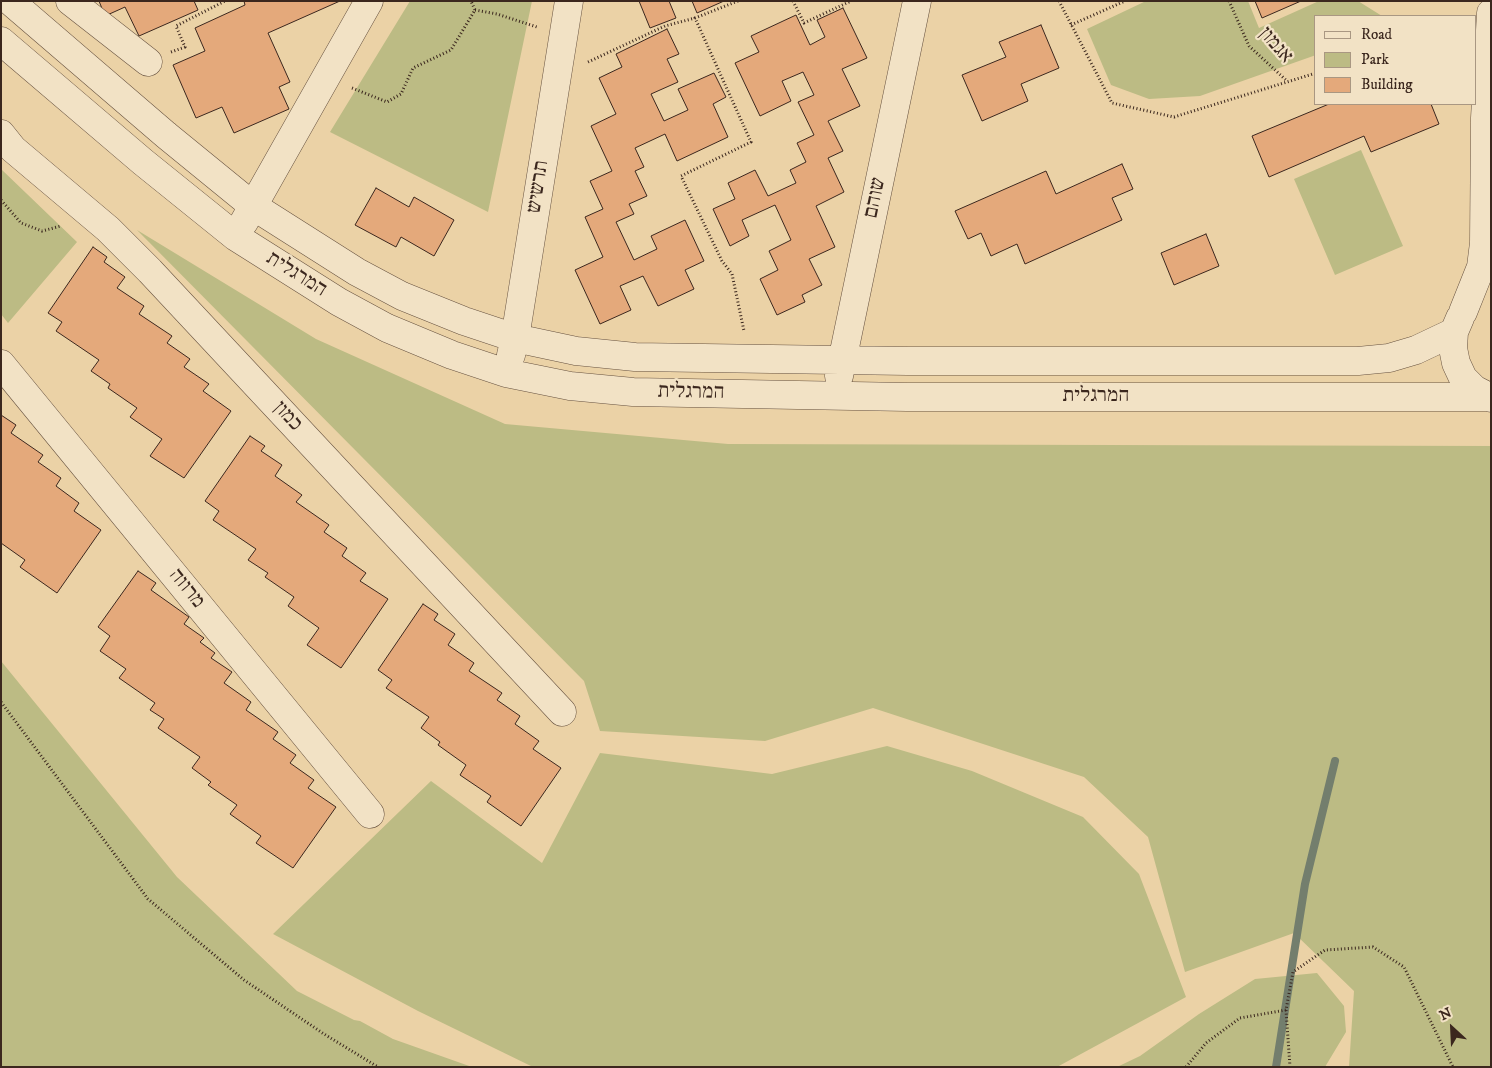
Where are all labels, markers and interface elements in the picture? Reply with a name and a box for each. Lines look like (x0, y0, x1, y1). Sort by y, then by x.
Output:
legend (1314, 15, 1477, 105)
street label: אגמון (1252, 23, 1298, 69)
text: Road (1361, 25, 1392, 44)
text: Park (1361, 50, 1389, 69)
text: Building (1361, 75, 1413, 94)
street label: תרשיש (522, 159, 556, 215)
street label: שוהם (859, 175, 893, 221)
street label: המרגלית (261, 247, 331, 303)
street label: המרגלית (657, 380, 725, 406)
street label: המרגלית (1063, 384, 1129, 410)
street label: כמון (267, 397, 307, 437)
street label: מרווה (162, 564, 210, 614)
north arrow (1427, 1003, 1477, 1053)
text: N (1437, 1004, 1455, 1025)

